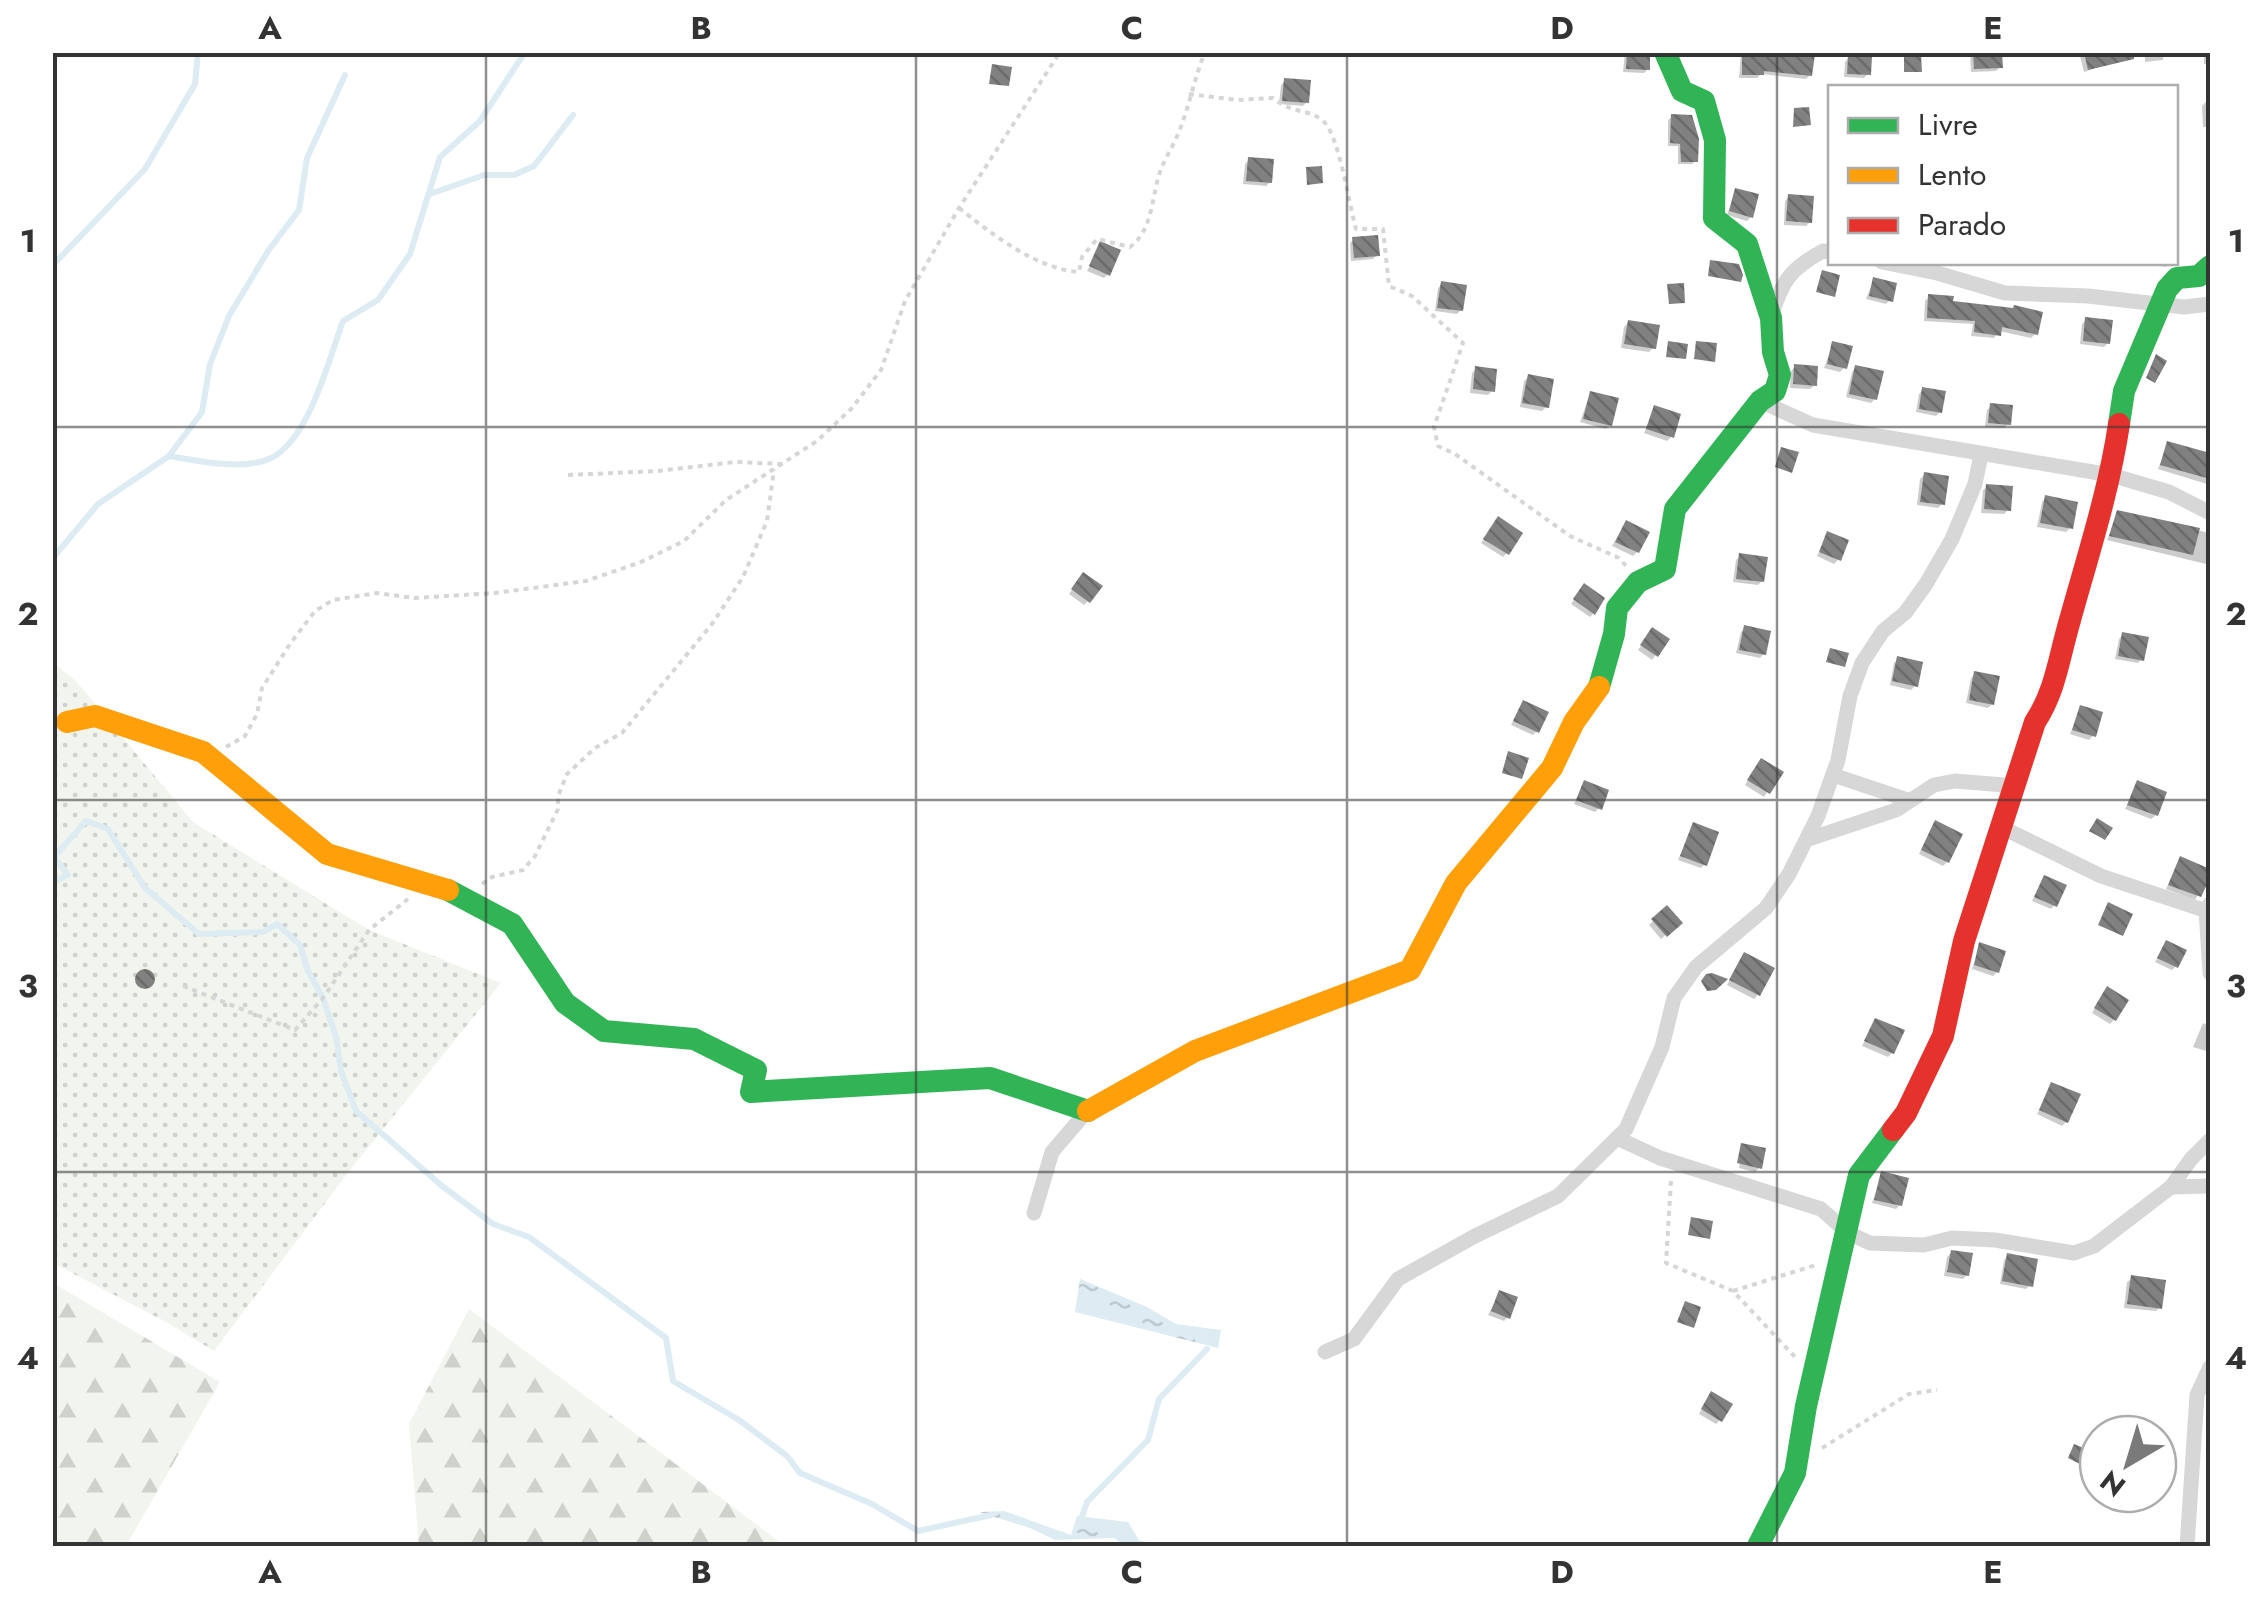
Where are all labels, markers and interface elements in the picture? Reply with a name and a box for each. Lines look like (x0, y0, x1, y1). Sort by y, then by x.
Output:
text: A (257, 5, 282, 51)
text: B (690, 5, 712, 51)
text: C (1121, 5, 1143, 51)
text: D (1550, 5, 1574, 51)
text: E (1983, 5, 2003, 51)
legend (1828, 85, 2178, 265)
text: Livre (1918, 103, 1978, 146)
text: Lento (1918, 153, 1986, 196)
text: Parado (1918, 203, 2006, 246)
text: 1 (20, 218, 36, 264)
text: 1 (2228, 218, 2244, 264)
text: 2 (18, 591, 39, 637)
text: 2 (2226, 591, 2247, 637)
text: 3 (18, 963, 38, 1009)
text: 3 (2226, 963, 2246, 1009)
text: 4 (17, 1335, 39, 1381)
text: 4 (2225, 1335, 2247, 1381)
north arrow (2078, 1414, 2178, 1514)
text: N (2092, 1460, 2134, 1506)
text: A (257, 1549, 282, 1595)
text: B (690, 1549, 712, 1595)
text: C (1121, 1549, 1143, 1595)
text: D (1550, 1549, 1574, 1595)
text: E (1983, 1549, 2003, 1595)

